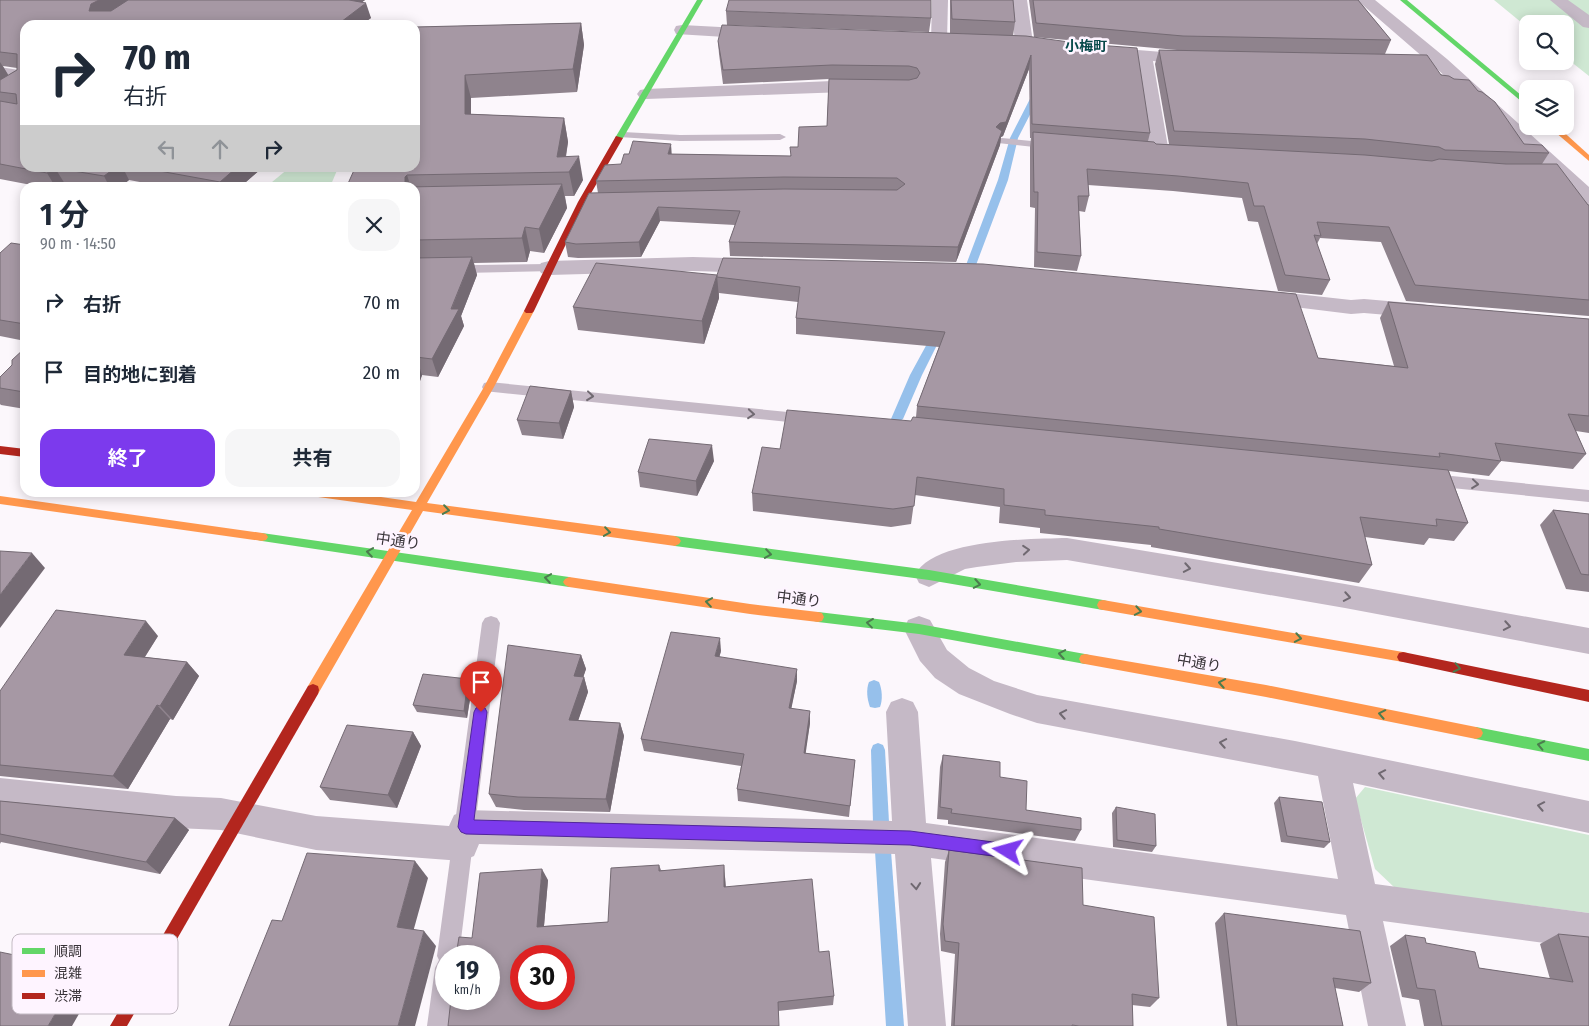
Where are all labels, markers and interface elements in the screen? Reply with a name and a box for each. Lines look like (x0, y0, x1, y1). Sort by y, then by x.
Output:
map controls (1519, 15, 1574, 135)
button: search (1519, 15, 1574, 70)
text: 70 m (123, 36, 191, 78)
district label: 小梅町 (1065, 38, 1107, 55)
icon: right (40, 40, 105, 105)
button: layers (1519, 80, 1574, 135)
text: 右折 (123, 83, 167, 110)
icon: left (153, 135, 181, 163)
icon: ahead (206, 135, 234, 163)
icon: right (259, 135, 287, 163)
text: 1 分 (40, 197, 89, 233)
button: close (348, 199, 400, 251)
text: 90 m · 14:50 (40, 234, 116, 253)
icon: right (40, 288, 68, 316)
text: 70 m (364, 291, 400, 314)
text: 右折 (83, 293, 121, 316)
icon: arrive (40, 358, 68, 386)
text: 20 m (363, 361, 400, 384)
text: 目的地に到着 (83, 363, 197, 386)
one-way arrow (586, 390, 594, 401)
one-way arrow (747, 408, 755, 419)
button: 終了 (40, 429, 215, 487)
button: 共有 (225, 429, 400, 487)
one-way arrow (1471, 478, 1479, 489)
one-way arrow (442, 504, 450, 515)
one-way arrow (604, 526, 612, 537)
street label: 中通り (374, 529, 422, 553)
one-way arrow (1022, 545, 1030, 556)
one-way arrow (366, 547, 374, 558)
one-way arrow (764, 548, 773, 558)
one-way arrow (1182, 563, 1191, 573)
one-way arrow (544, 574, 553, 584)
one-way arrow (973, 578, 982, 588)
street label: 中通り (776, 587, 822, 611)
one-way arrow (1342, 591, 1351, 601)
one-way arrow (705, 598, 713, 608)
one-way arrow (1133, 605, 1142, 615)
one-way arrow (866, 618, 874, 629)
one-way arrow (1502, 620, 1511, 630)
one-way arrow (1293, 633, 1302, 643)
one-way arrow (1058, 650, 1067, 660)
street label: 中通り (1175, 650, 1223, 676)
pin (460, 661, 502, 712)
one-way arrow (1453, 662, 1462, 673)
icon: arrive (467, 668, 495, 696)
one-way arrow (1218, 678, 1227, 688)
one-way arrow (1058, 709, 1067, 719)
one-way arrow (1378, 709, 1386, 719)
one-way arrow (1218, 738, 1227, 749)
one-way arrow (1537, 740, 1546, 751)
one-way arrow (1378, 769, 1387, 780)
one-way arrow (1537, 801, 1546, 812)
position arrow (981, 824, 1033, 876)
one-way arrow (910, 882, 921, 890)
legend (12, 934, 178, 1014)
text: 順調 (54, 943, 82, 960)
speed limit sign: 30 (510, 945, 575, 1010)
text: 19 (456, 956, 479, 986)
text: 混雑 (54, 965, 82, 982)
text: km/h (454, 983, 481, 997)
text: 渋滞 (54, 988, 82, 1005)

